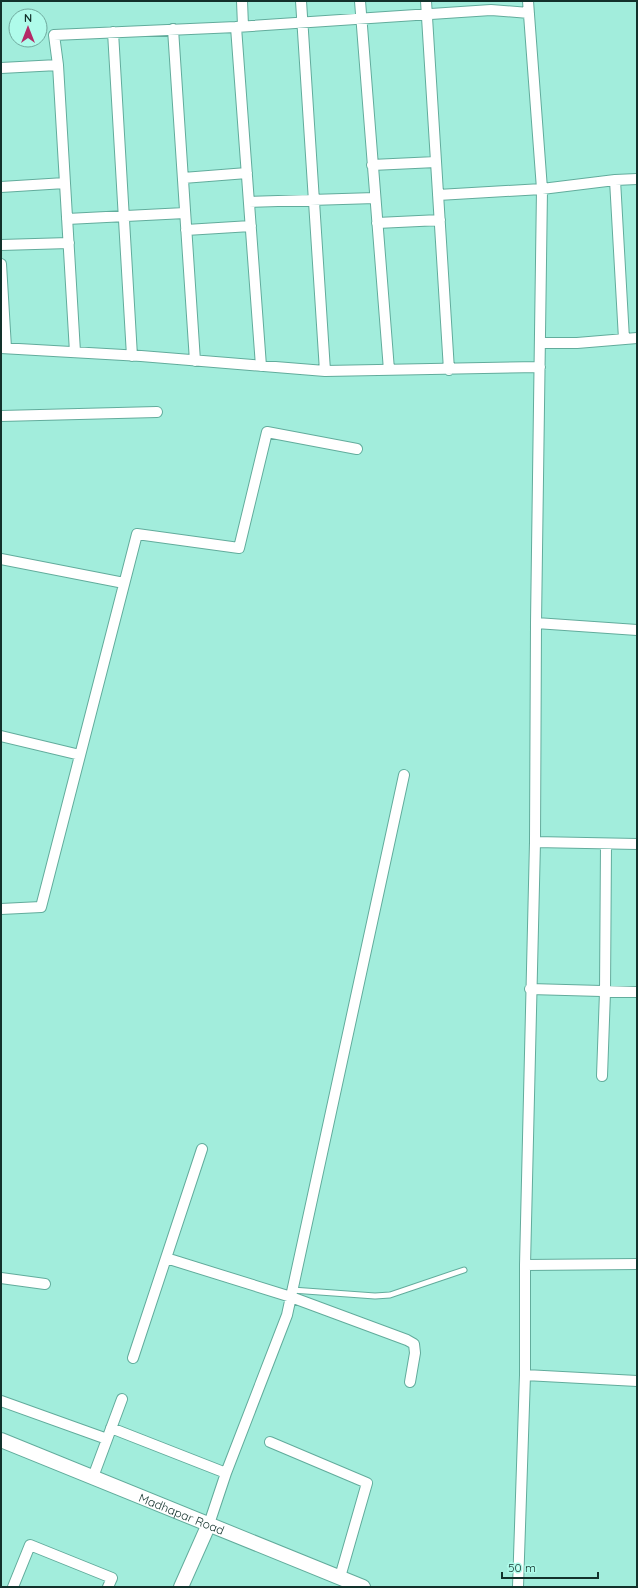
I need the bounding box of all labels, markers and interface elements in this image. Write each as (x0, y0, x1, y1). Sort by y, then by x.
north arrow (8, 8, 48, 48)
text: N (24, 11, 32, 25)
street label: Madhapar Road (137, 1489, 227, 1537)
scale bar (502, 1554, 598, 1580)
text: 50 m (508, 1560, 536, 1575)

